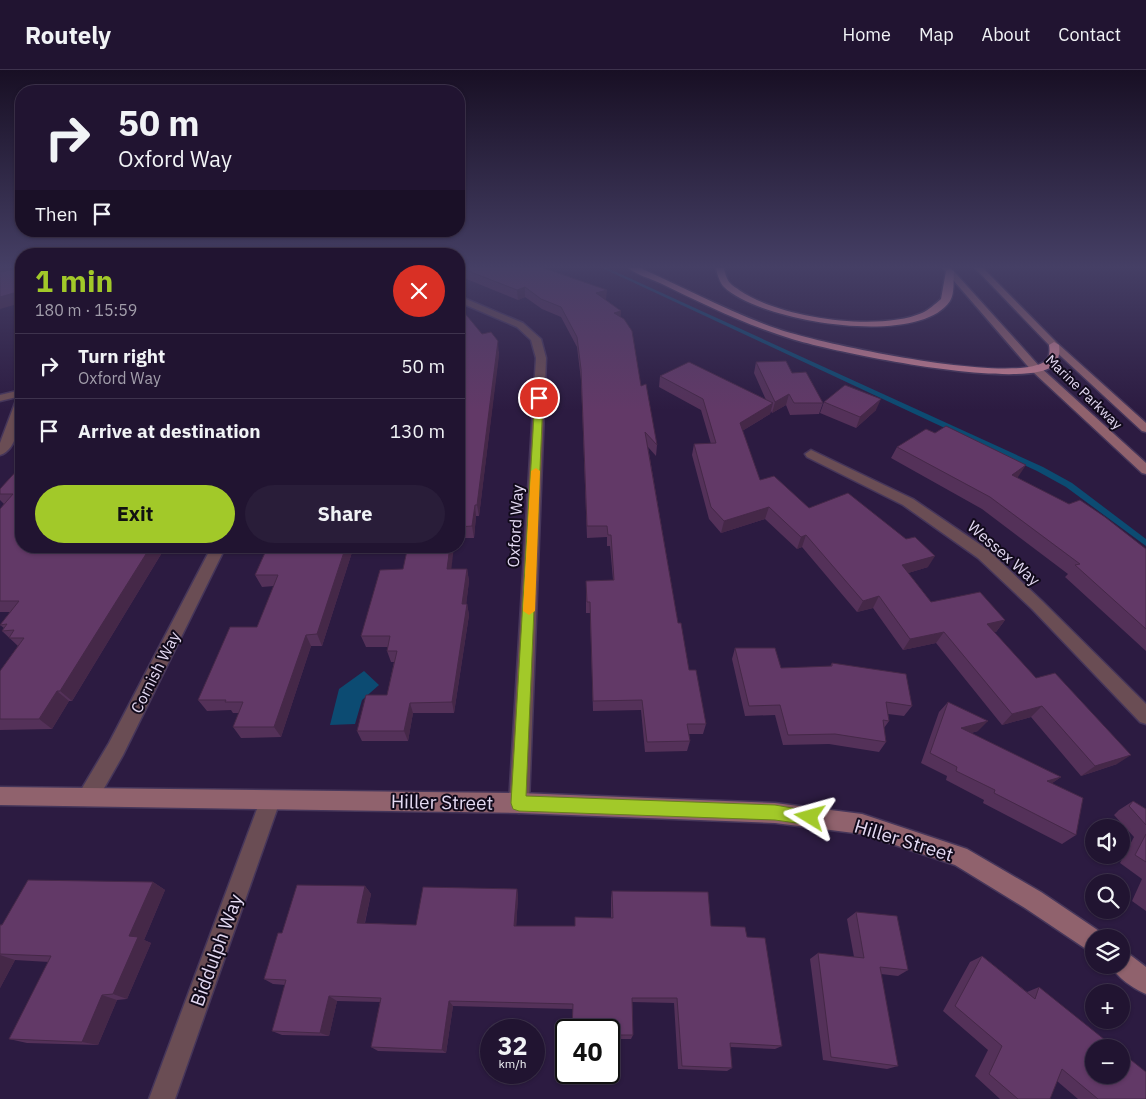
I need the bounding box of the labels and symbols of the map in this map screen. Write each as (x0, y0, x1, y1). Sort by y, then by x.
street label: Marine Parkway (1042, 351, 1126, 433)
pin (518, 377, 560, 419)
street label: Oxford Way (503, 484, 527, 568)
street label: Wessex Way (964, 516, 1044, 590)
street label: Cornish Way (126, 628, 184, 716)
street label: Hiller Street (391, 789, 493, 815)
position arrow (783, 790, 835, 842)
street label: Hiller Street (852, 814, 956, 866)
street label: Biddulph Way (185, 890, 248, 1009)
speed limit sign: 40 (555, 1019, 620, 1084)

